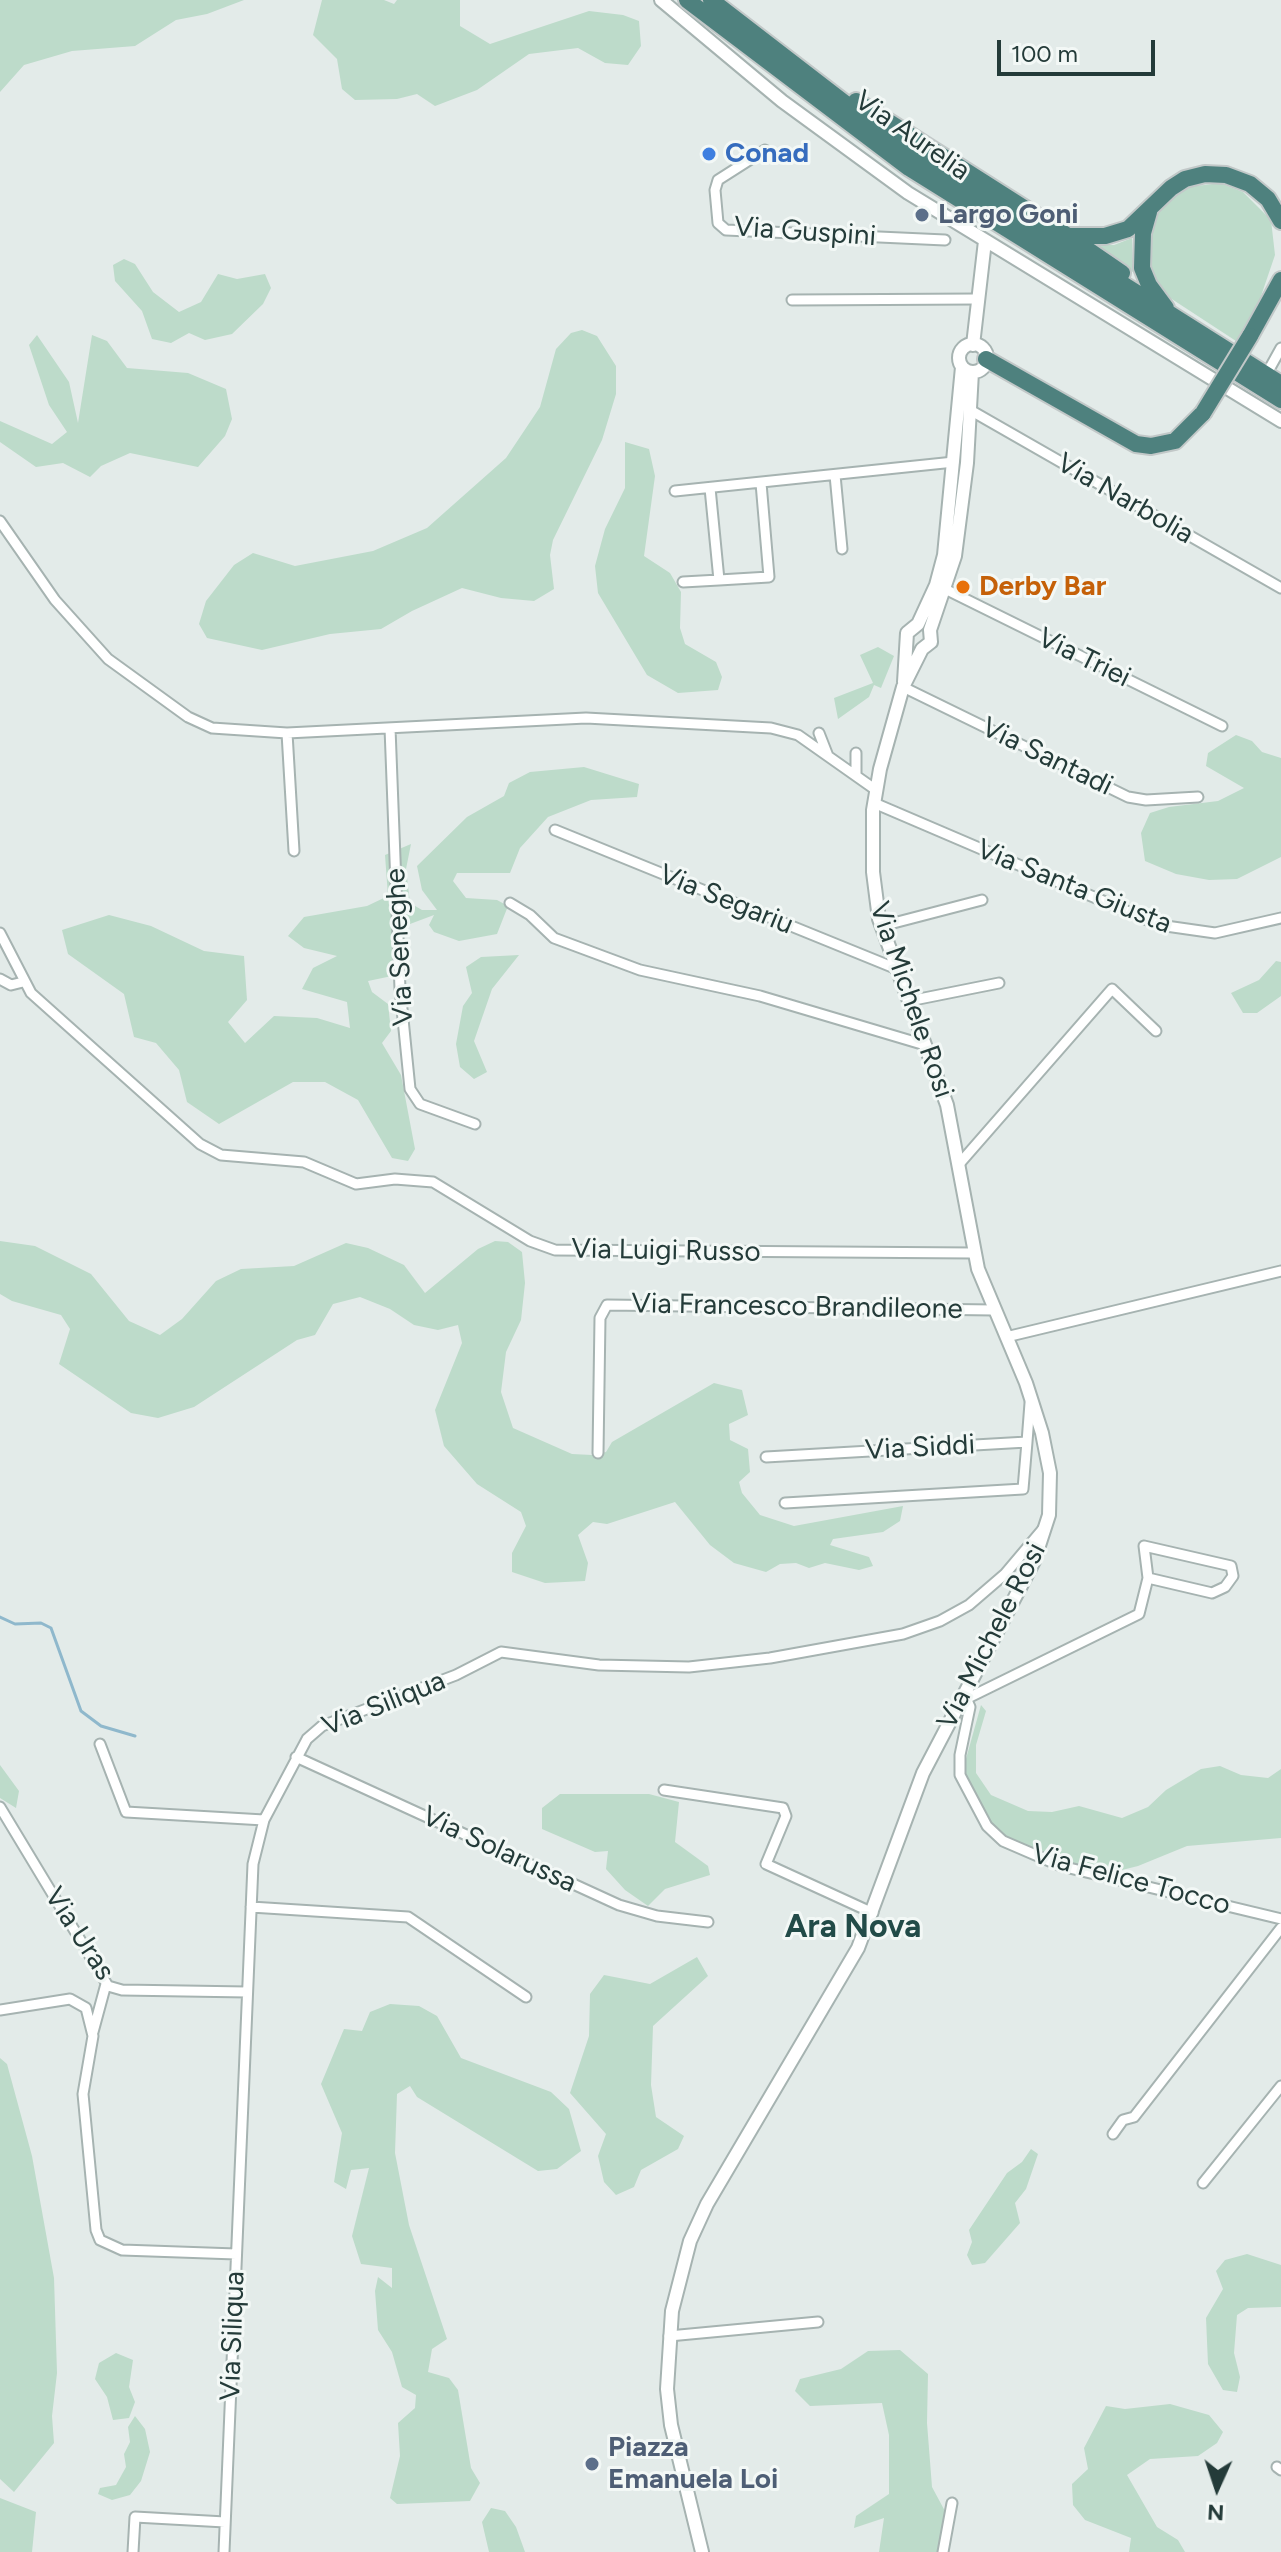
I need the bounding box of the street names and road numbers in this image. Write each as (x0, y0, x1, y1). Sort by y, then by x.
street label: Via Aurelia (848, 84, 976, 188)
street label: Via Guspini (733, 210, 877, 254)
street label: Via Narbolia (1051, 446, 1199, 552)
street label: Via Triei (1032, 621, 1136, 695)
street label: Via Santadi (976, 711, 1118, 803)
street label: Via Santa Giusta (972, 833, 1176, 941)
street label: Via Segariu (654, 858, 798, 942)
street label: Via Seneghe (379, 867, 421, 1027)
street label: Via Michele Rosi (862, 898, 960, 1102)
street label: Via Luigi Russo (571, 1233, 761, 1269)
street label: Via Francesco Brandileone (631, 1287, 963, 1327)
street label: Via Siddi (864, 1428, 976, 1468)
street label: Via Michele Rosi (930, 1537, 1054, 1735)
street label: Via Siliqua (318, 1664, 450, 1744)
street label: Via Solarussa (416, 1800, 582, 1900)
street label: Via Felice Tocco (1028, 1837, 1234, 1923)
street label: Via Uras (37, 1881, 121, 1987)
street label: Via Siliqua (214, 2271, 252, 2401)

